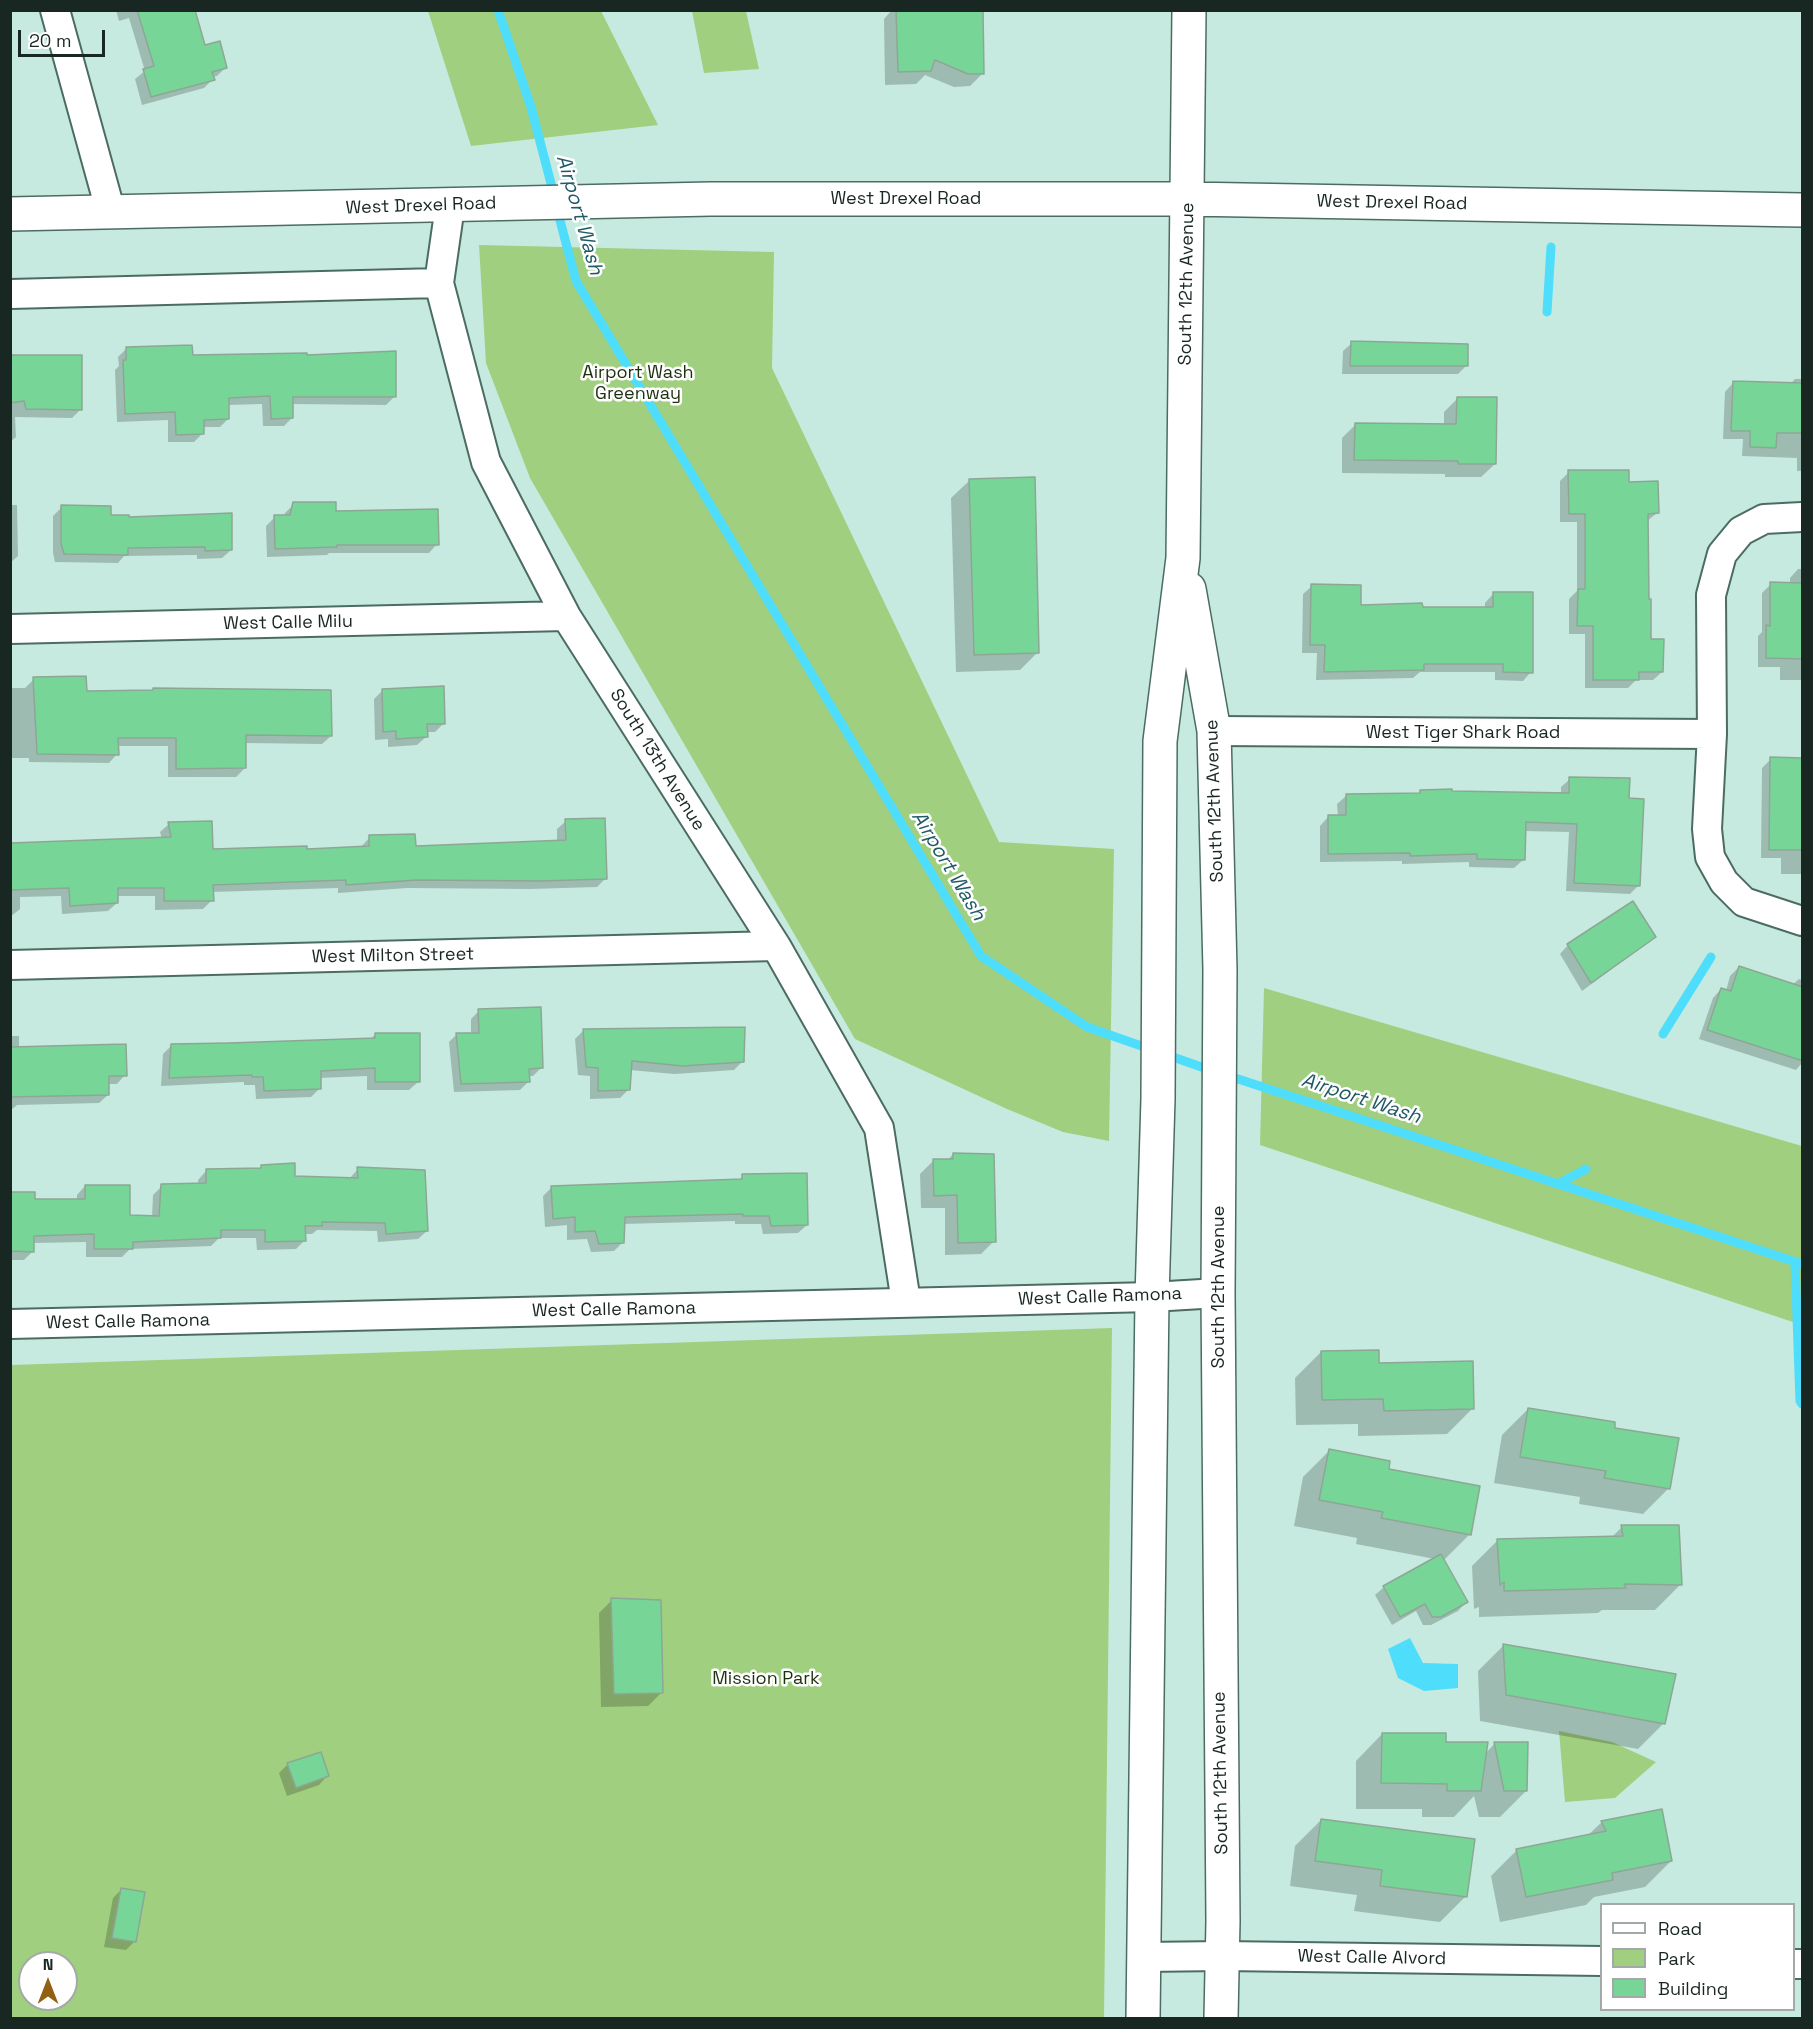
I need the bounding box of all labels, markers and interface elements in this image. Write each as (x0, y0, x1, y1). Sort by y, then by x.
scale bar (21, 18, 108, 56)
text: 20 m (29, 29, 72, 52)
water label: Airport Wash (550, 152, 608, 278)
street label: West Drexel Road (831, 188, 981, 210)
street label: West Drexel Road (1316, 191, 1468, 215)
street label: West Drexel Road (345, 193, 497, 219)
street label: South 12th Avenue (1175, 202, 1199, 366)
park label: Airport Wash Greenway (582, 362, 694, 404)
street label: West Calle Milu (223, 611, 353, 635)
street label: South 13th Avenue (605, 685, 709, 835)
street label: South 12th Avenue (1201, 719, 1229, 883)
street label: West Tiger Shark Road (1366, 722, 1560, 744)
water label: Airport Wash (906, 807, 990, 925)
street label: West Milton Street (312, 944, 474, 968)
water label: Airport Wash (1298, 1068, 1424, 1130)
street label: South 12th Avenue (1208, 1205, 1230, 1369)
street label: West Calle Ramona (1018, 1283, 1182, 1311)
street label: West Calle Ramona (532, 1298, 696, 1322)
street label: West Calle Ramona (46, 1310, 210, 1334)
park label: Mission Park (712, 1668, 820, 1690)
street label: South 12th Avenue (1209, 1691, 1233, 1855)
legend (1600, 1903, 1795, 2011)
text: Road (1658, 1917, 1702, 1940)
street label: West Calle Alvord (1298, 1946, 1446, 1970)
text: Park (1658, 1947, 1695, 1970)
north arrow (18, 1951, 78, 2011)
text: N (43, 1954, 53, 1975)
text: Building (1658, 1977, 1728, 2000)

